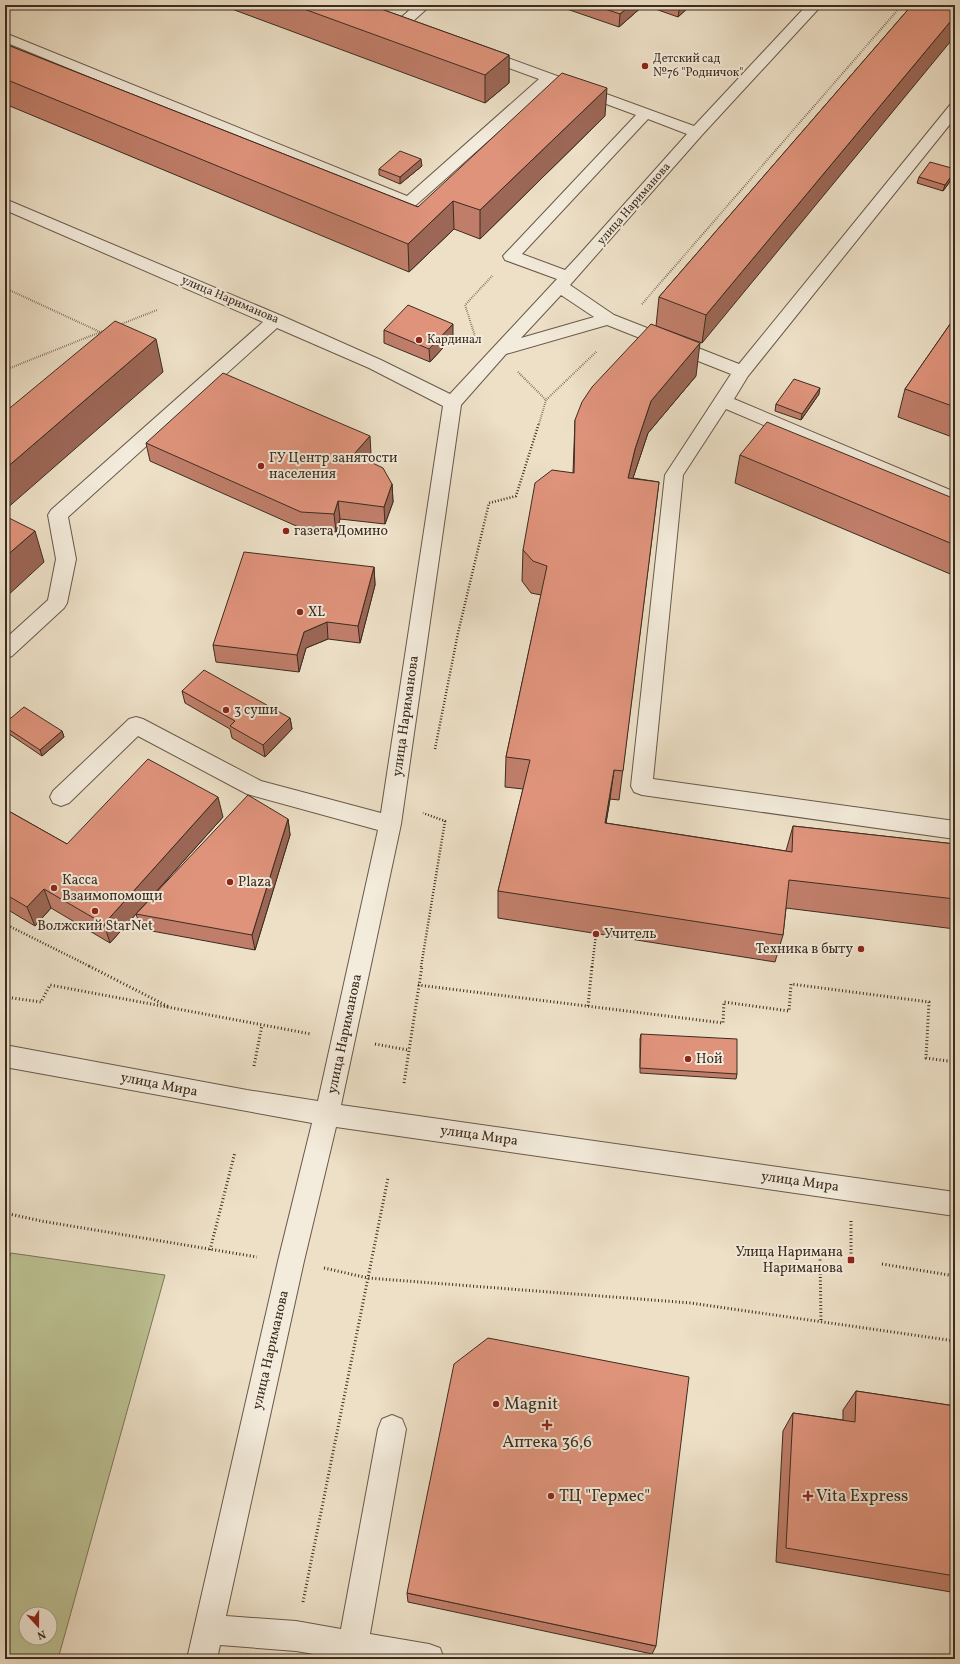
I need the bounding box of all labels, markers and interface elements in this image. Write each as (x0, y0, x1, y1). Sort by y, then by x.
place label: Детский сад №76 "Родничок" (653, 51, 743, 81)
marker: Детский сад №76 "Родничок" (640, 61, 650, 71)
street label: улица Нариманова (594, 159, 674, 249)
street label: улица Нариманова (179, 272, 281, 328)
place label: Кардинал (427, 332, 482, 348)
marker: Кардинал (414, 335, 424, 345)
place label: ГУ Центр занятости населения (269, 449, 398, 484)
marker: ГУ Центр занятости населения (256, 461, 266, 471)
place label: газета Домино (294, 522, 388, 541)
marker: газета Домино (281, 526, 291, 536)
place label: XL (308, 603, 325, 622)
marker: XL (295, 607, 305, 617)
street label: улица Нариманова (388, 654, 424, 778)
place label: 3 суши (234, 701, 278, 720)
marker: 3 суши (221, 705, 231, 715)
place label: Касса Взаимопомощи (62, 871, 163, 906)
place label: Plaza (238, 873, 271, 892)
marker: Plaza (225, 877, 235, 887)
marker: Касса Взаимопомощи (49, 883, 59, 893)
marker: Волжский StarNet (90, 906, 100, 916)
place label: Волжский StarNet (37, 917, 153, 936)
place label: Учитель (604, 925, 657, 944)
marker: Учитель (591, 929, 601, 939)
place label: Техника в быту (756, 940, 853, 959)
marker: Техника в быту (856, 944, 866, 954)
street label: улица Нариманова (323, 972, 367, 1096)
place label: Ной (696, 1050, 723, 1069)
marker: Ной (683, 1054, 693, 1064)
street label: улица Мира (119, 1068, 199, 1102)
street label: улица Мира (439, 1121, 519, 1151)
street label: улица Мира (760, 1167, 840, 1197)
place label: Улица Наримана Нариманова (736, 1243, 843, 1278)
marker: Улица Наримана Нариманова (846, 1255, 856, 1265)
street label: улица Нариманова (248, 1288, 294, 1412)
place label: Magnit (504, 1393, 558, 1416)
marker: Magnit (491, 1399, 501, 1409)
marker: Аптека 36,6 (542, 1420, 552, 1430)
place label: Аптека 36,6 (502, 1431, 592, 1454)
place label: ТЦ "Гермес" (559, 1485, 650, 1508)
place label: Vita Express (816, 1485, 908, 1508)
marker: ТЦ "Гермес" (546, 1491, 556, 1501)
marker: Vita Express (803, 1491, 813, 1501)
north arrow (18, 1606, 58, 1646)
text: N (35, 1626, 47, 1642)

